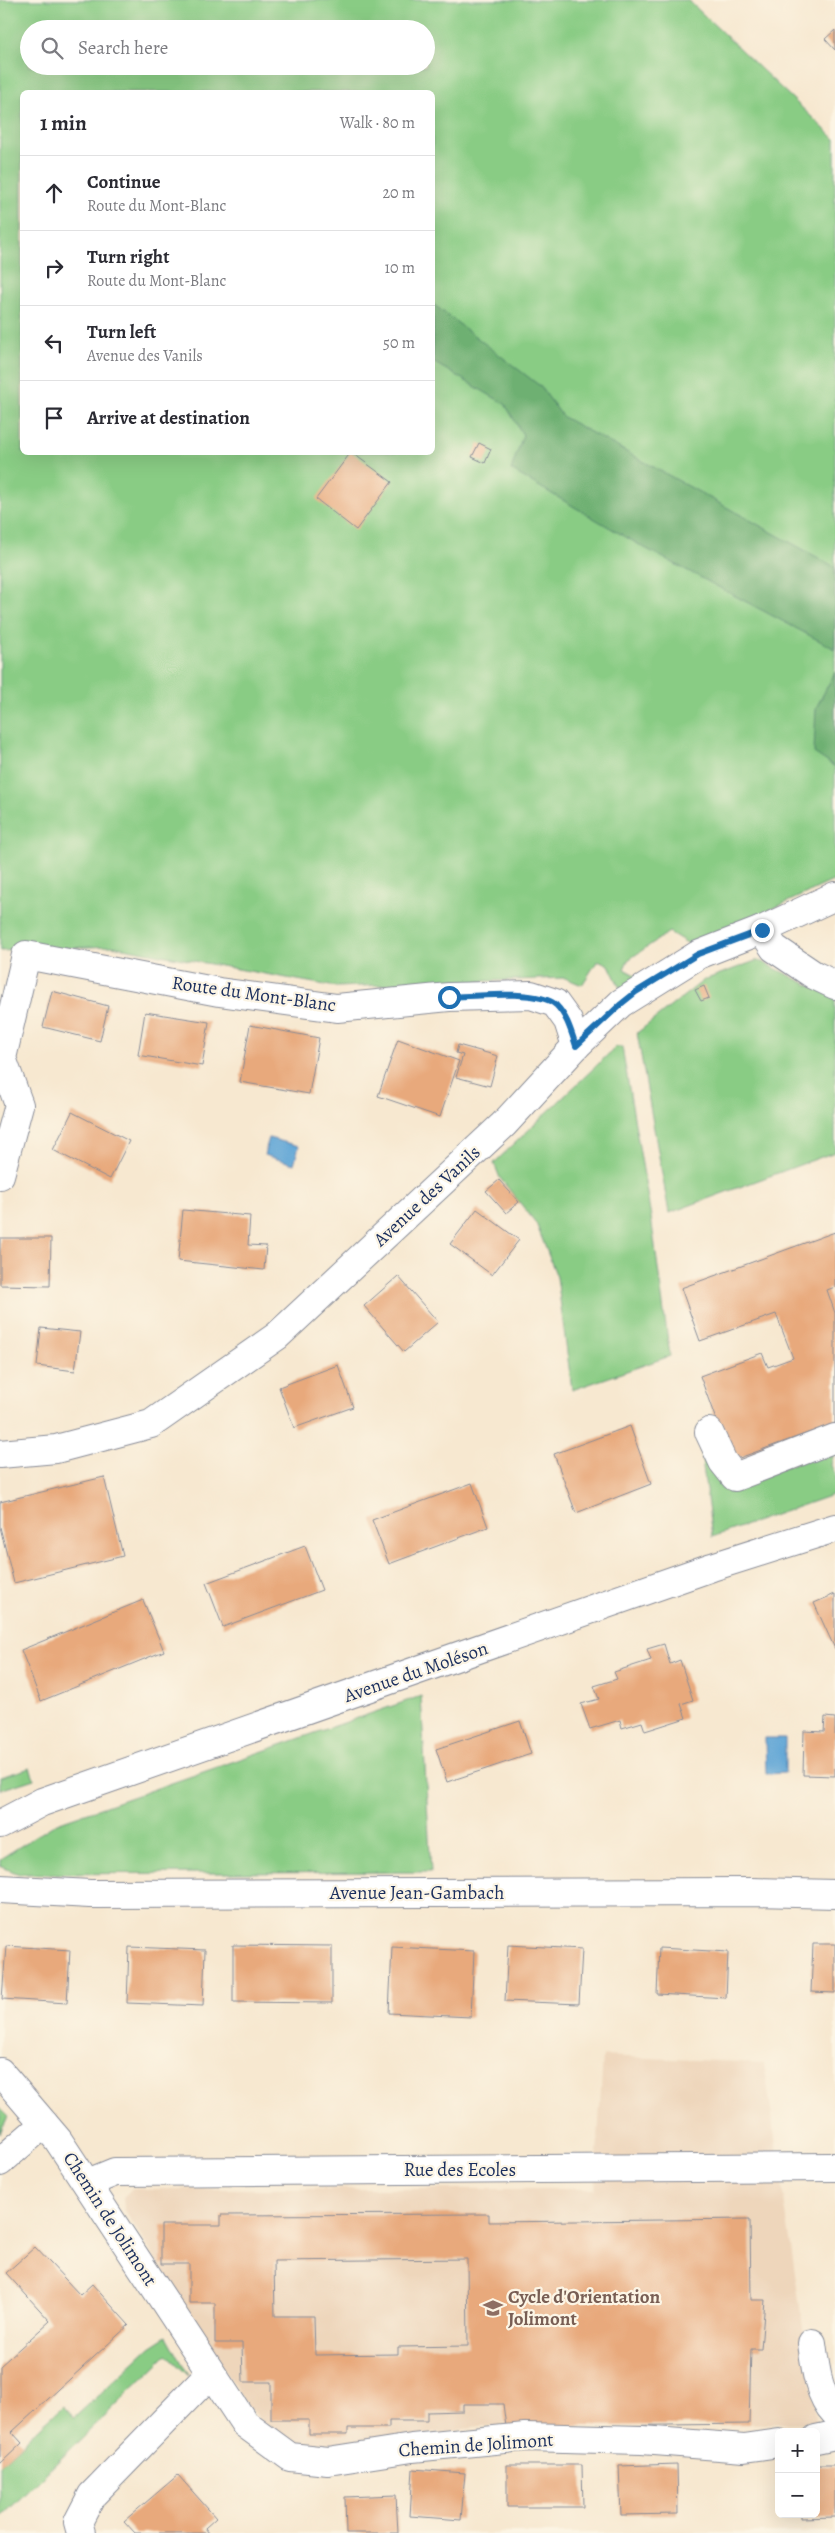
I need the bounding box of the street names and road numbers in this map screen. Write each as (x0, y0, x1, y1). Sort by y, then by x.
street label: Route du Mont-Blanc (170, 970, 338, 1018)
street label: Avenue des Vanils (367, 1140, 486, 1253)
street label: Avenue du Moléson (340, 1635, 491, 1709)
street label: Avenue Jean-Gambach (329, 1880, 504, 1906)
street label: Chemin de Jolimont (57, 2147, 163, 2291)
street label: Rue des Ecoles (404, 2157, 516, 2183)
street label: Chemin de Jolimont (398, 2427, 554, 2463)

